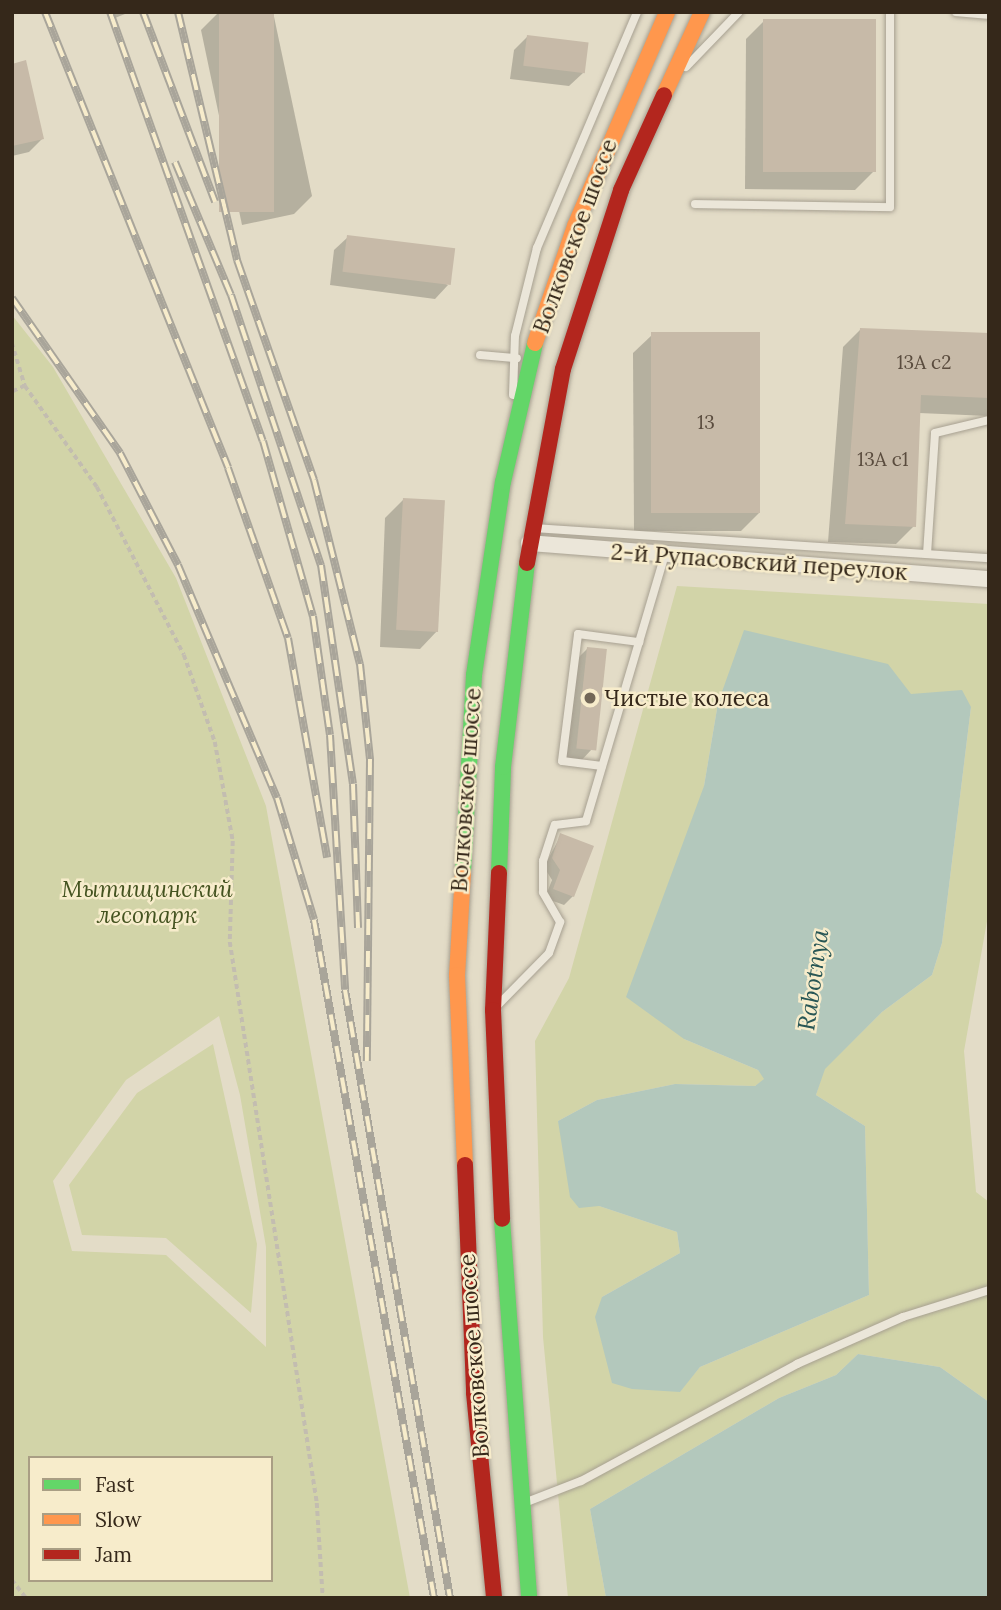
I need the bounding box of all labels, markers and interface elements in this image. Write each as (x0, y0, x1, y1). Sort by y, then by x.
street label: Волковское шоссе (527, 135, 623, 337)
house number: 13А с2 (897, 352, 951, 374)
house number: 13 (697, 412, 715, 434)
house number: 13А с1 (857, 449, 909, 471)
street label: 2-й Рупасовский переулок (610, 538, 908, 586)
place label: Чистые колеса (604, 684, 769, 712)
street label: Волковское шоссе (445, 687, 487, 893)
marker: Чистые колеса (582, 690, 598, 706)
park label: Мытищинский лесопарк (61, 875, 233, 929)
water label: Rabotnya (792, 928, 834, 1032)
street label: Волковское шоссе (453, 1253, 495, 1459)
legend (28, 1456, 273, 1582)
text: Fast (95, 1471, 134, 1498)
text: Slow (95, 1506, 142, 1533)
text: Jam (95, 1541, 132, 1568)

